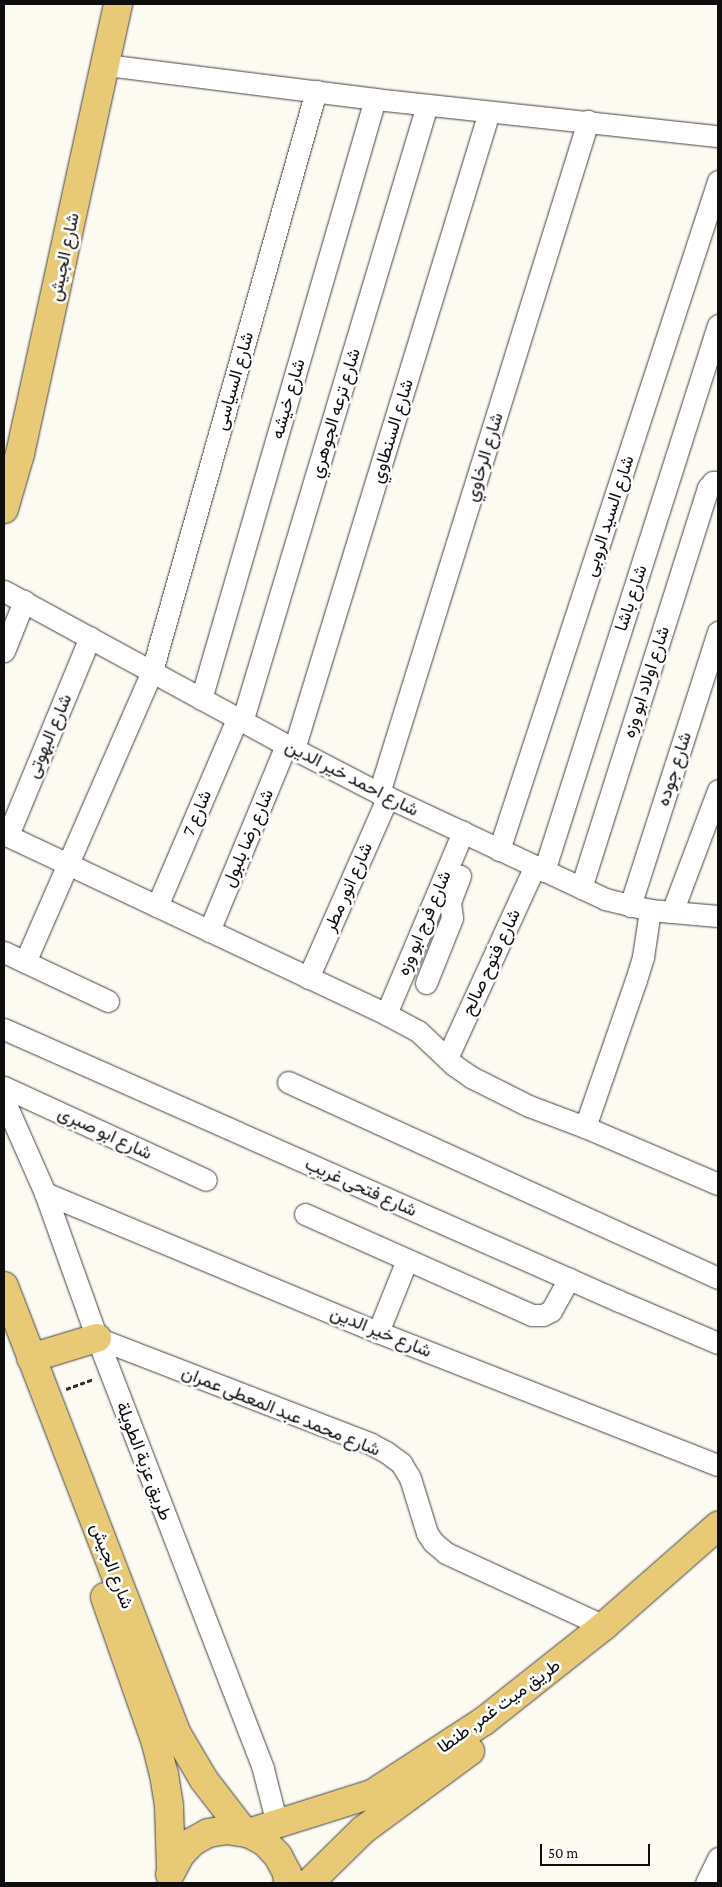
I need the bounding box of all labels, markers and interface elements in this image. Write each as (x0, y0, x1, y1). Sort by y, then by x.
street label: شارع الجيش (44, 211, 84, 303)
street label: شارع السياسى (210, 329, 258, 433)
street label: شارع ترعه الجوهري (305, 346, 365, 480)
street label: شارع خيشه (266, 356, 310, 442)
street label: شارع السنطاوي (366, 376, 418, 486)
street label: شارع الرخاوي (460, 410, 508, 504)
street label: شارع السيد الروبى (579, 453, 639, 579)
street label: شارع باشا (610, 562, 652, 634)
street label: شارع اولاد ابو وزه (618, 624, 674, 740)
street label: شارع البهوتى (22, 691, 76, 781)
street label: شارع جوده (652, 729, 696, 809)
street label: شارع احمد خير الدين (282, 735, 422, 821)
street label: شارع رضا بلبول (218, 786, 278, 890)
street label: شارع 7 (178, 787, 216, 839)
street label: شارع انور مطر (319, 839, 377, 935)
street label: شارع فرج ابو وزه (392, 867, 456, 979)
street label: شارع فتوح صالح (457, 905, 525, 1019)
street label: شارع ابو صبرى (54, 1102, 156, 1164)
street label: شارع فتحى غريب (302, 1153, 420, 1221)
street label: شارع خير الدين (327, 1302, 435, 1362)
street label: شارع محمد عبد المعطى عمران (179, 1361, 383, 1461)
street label: طريق عزبة الطويلة (111, 1398, 177, 1524)
street label: شارع الجيش (86, 1520, 138, 1612)
street label: طريق ميت غمر, طنطا (433, 1654, 565, 1758)
scale bar (542, 1834, 652, 1866)
text: 50 m (548, 1845, 578, 1861)

